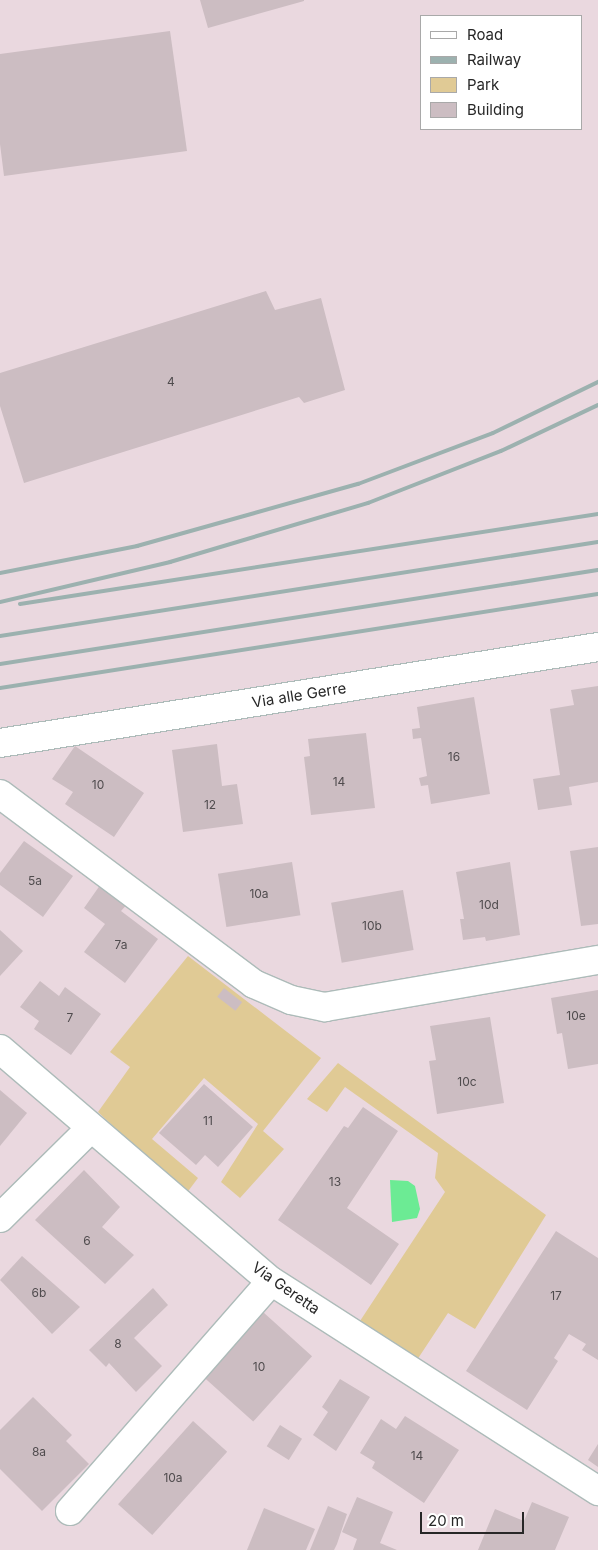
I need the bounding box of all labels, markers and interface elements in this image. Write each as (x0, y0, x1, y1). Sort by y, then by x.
legend (420, 15, 583, 130)
text: Road (467, 25, 503, 44)
text: Railway (467, 50, 521, 69)
text: Park (467, 75, 499, 94)
text: Building (467, 100, 524, 119)
house number: 4 (167, 375, 175, 389)
street label: Via alle Gerre (251, 679, 347, 711)
house number: 16 (448, 750, 460, 764)
house number: 14 (333, 775, 345, 789)
house number: 10 (92, 778, 104, 792)
house number: 12 (204, 798, 216, 812)
house number: 5a (28, 874, 42, 888)
house number: 10a (249, 887, 269, 901)
house number: 10d (479, 898, 499, 912)
house number: 10b (362, 919, 382, 933)
house number: 7a (115, 938, 127, 952)
house number: 10e (566, 1009, 586, 1023)
house number: 7 (67, 1011, 73, 1025)
house number: 10c (457, 1075, 477, 1089)
house number: 11 (203, 1114, 213, 1128)
house number: 13 (329, 1175, 341, 1189)
house number: 6 (83, 1234, 91, 1248)
street label: Via Geretta (249, 1258, 323, 1318)
house number: 6b (32, 1286, 46, 1300)
house number: 17 (550, 1289, 562, 1303)
house number: 8 (114, 1337, 122, 1351)
house number: 10 (253, 1360, 265, 1374)
house number: 8a (32, 1445, 46, 1459)
house number: 14 (411, 1449, 423, 1463)
house number: 10a (163, 1471, 183, 1485)
scale bar (423, 1502, 527, 1534)
text: 20 m (428, 1511, 464, 1530)

